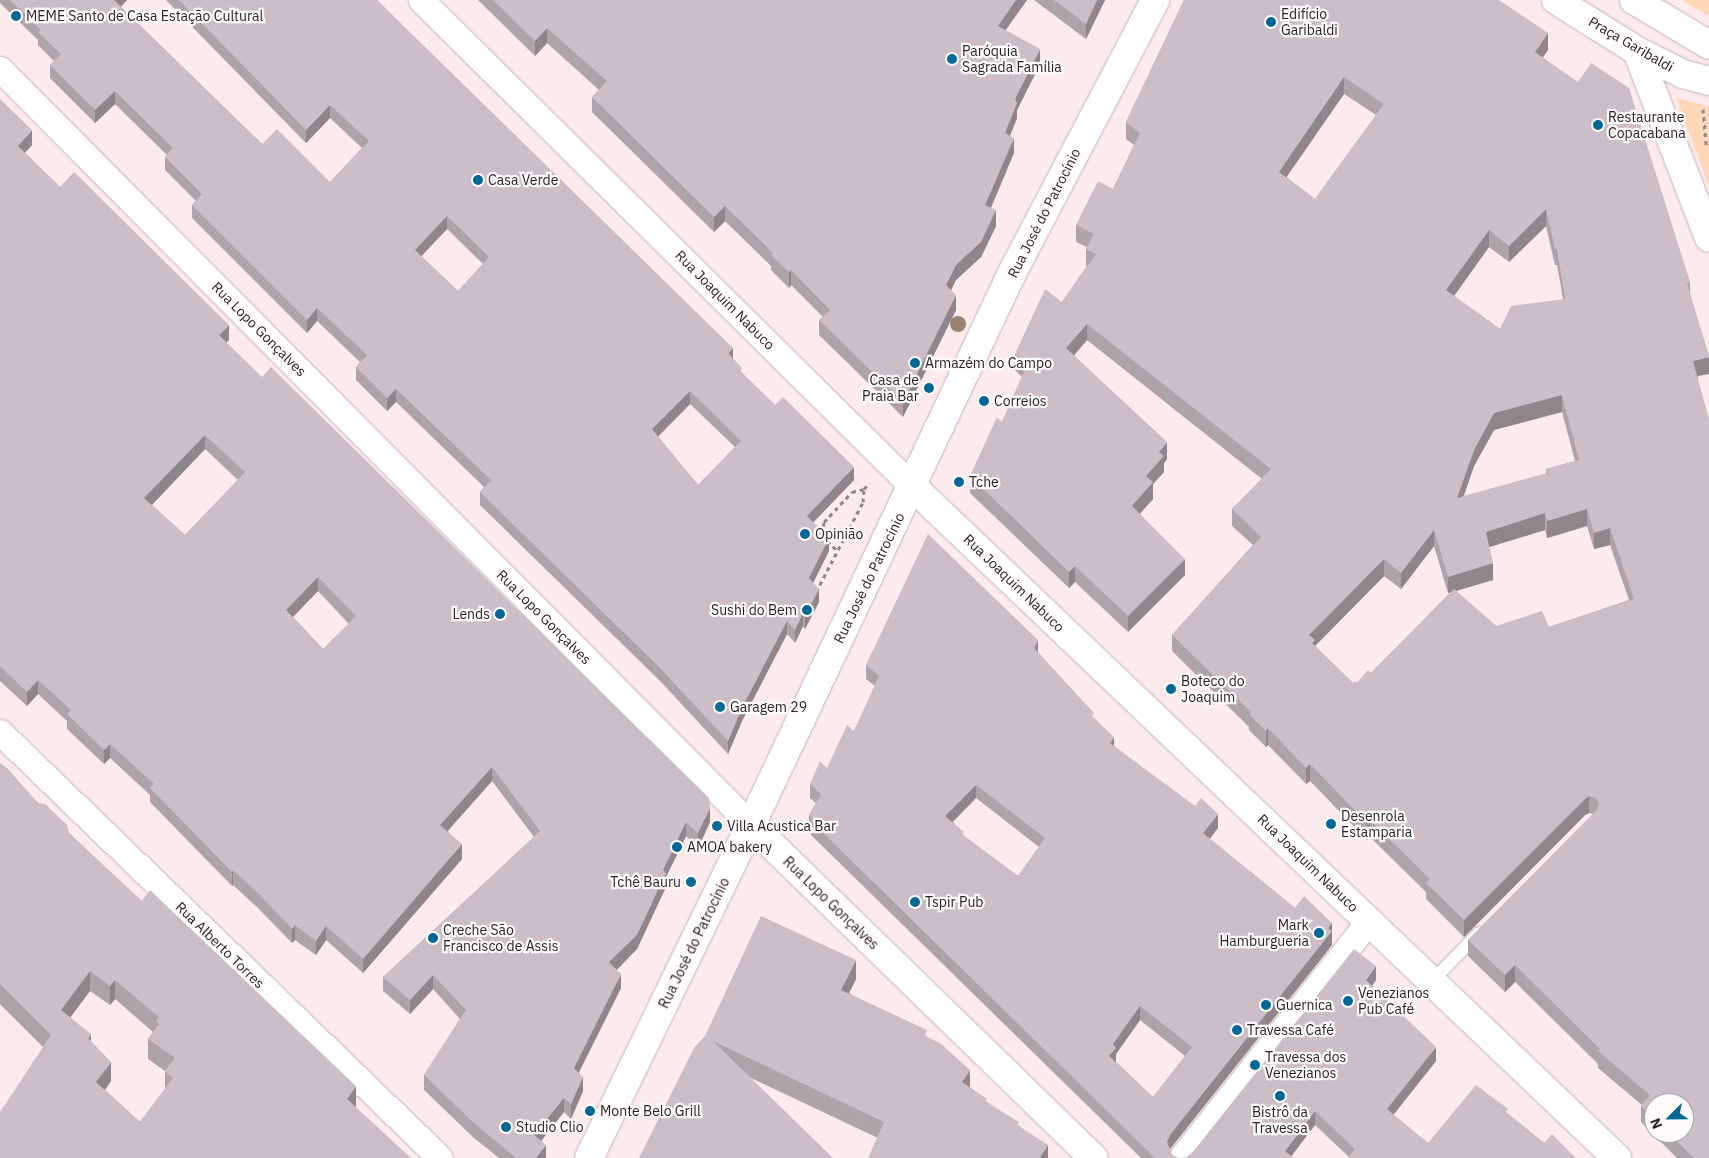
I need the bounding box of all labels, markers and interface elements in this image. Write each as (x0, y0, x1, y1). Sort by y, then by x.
place label: Edifício Garibaldi (1281, 6, 1338, 38)
place label: MEME Santo de Casa Estação Cultural (26, 8, 263, 24)
marker: MEME Santo de Casa Estação Cultural (10, 10, 22, 22)
street label: Praça Garibaldi (1585, 13, 1677, 75)
marker: Edifício Garibaldi (1265, 16, 1277, 28)
place label: Paróquia Sagrada Família (962, 43, 1062, 75)
marker: Paróquia Sagrada Família (946, 53, 958, 65)
place label: Restaurante Copacabana (1608, 109, 1686, 142)
marker: Restaurante Copacabana (1592, 119, 1604, 131)
street label: Rua José do Patrocínio (1004, 145, 1084, 281)
place label: Casa Verde (488, 172, 558, 188)
marker: Casa Verde (472, 174, 484, 186)
street label: Rua Joaquim Nabuco (672, 247, 778, 353)
street label: Rua Lopo Gonçalves (208, 278, 310, 380)
place label: Armazém do Campo (925, 355, 1052, 371)
marker: Armazém do Campo (909, 357, 921, 369)
place label: Casa de Praia Bar (862, 372, 919, 404)
marker: Casa de Praia Bar (923, 382, 935, 394)
place label: Correios (994, 393, 1047, 409)
marker: Correios (978, 395, 990, 407)
place label: Tche (969, 474, 999, 490)
marker: Tche (953, 476, 965, 488)
street label: Rua José do Patrocínio (830, 510, 908, 646)
place label: Opinião (815, 526, 863, 542)
marker: Opinião (799, 528, 811, 540)
street label: Rua Joaquim Nabuco (960, 531, 1068, 635)
street label: Rua Lopo Gonçalves (493, 566, 595, 668)
place label: Sushi do Bem (711, 602, 797, 618)
marker: Sushi do Bem (801, 604, 813, 616)
place label: Lends (453, 606, 490, 622)
marker: Lends (494, 608, 506, 620)
place label: Boteco do Joaquim (1181, 673, 1245, 706)
marker: Boteco do Joaquim (1165, 683, 1177, 695)
place label: Garagem 29 (730, 699, 807, 715)
marker: Garagem 29 (714, 701, 726, 713)
place label: Desenrola Estamparia (1341, 808, 1412, 840)
street label: Rua Joaquim Nabuco (1254, 811, 1362, 915)
place label: Villa Acustica Bar (727, 818, 836, 834)
marker: Desenrola Estamparia (1325, 818, 1337, 830)
marker: Villa Acustica Bar (711, 820, 723, 832)
place label: AMOA bakery (687, 839, 772, 855)
marker: AMOA bakery (671, 841, 683, 853)
street label: Rua Lopo Gonçalves (780, 853, 882, 953)
place label: Tchê Bauru (610, 874, 681, 890)
street label: Rua José do Patrocínio (655, 875, 733, 1011)
marker: Tchê Bauru (685, 876, 697, 888)
place label: Tspir Pub (925, 894, 983, 910)
marker: Tspir Pub (909, 896, 921, 908)
street label: Rua Alberto Torres (172, 898, 268, 992)
place label: Mark Hamburgueria (1219, 917, 1309, 950)
place label: Creche São Francisco de Assis (443, 922, 558, 954)
marker: Mark Hamburgueria (1313, 927, 1325, 939)
marker: Creche São Francisco de Assis (427, 932, 439, 944)
place label: Venezianos Pub Café (1358, 985, 1429, 1018)
marker: Venezianos Pub Café (1342, 995, 1354, 1007)
place label: Guernica (1276, 997, 1332, 1013)
marker: Guernica (1260, 999, 1272, 1011)
place label: Travessa Café (1247, 1022, 1334, 1038)
marker: Travessa Café (1231, 1024, 1243, 1036)
place label: Travessa dos Venezianos (1265, 1049, 1346, 1082)
marker: Travessa dos Venezianos (1249, 1059, 1261, 1071)
marker: Bistrô da Travessa (1274, 1090, 1286, 1102)
north arrow (1644, 1093, 1694, 1143)
place label: Monte Belo Grill (600, 1103, 701, 1119)
place label: Bistrô da Travessa (1252, 1104, 1308, 1136)
marker: Monte Belo Grill (584, 1105, 596, 1117)
text: N (1646, 1115, 1666, 1132)
place label: Studio Clio (516, 1119, 584, 1135)
marker: Studio Clio (500, 1121, 512, 1133)

